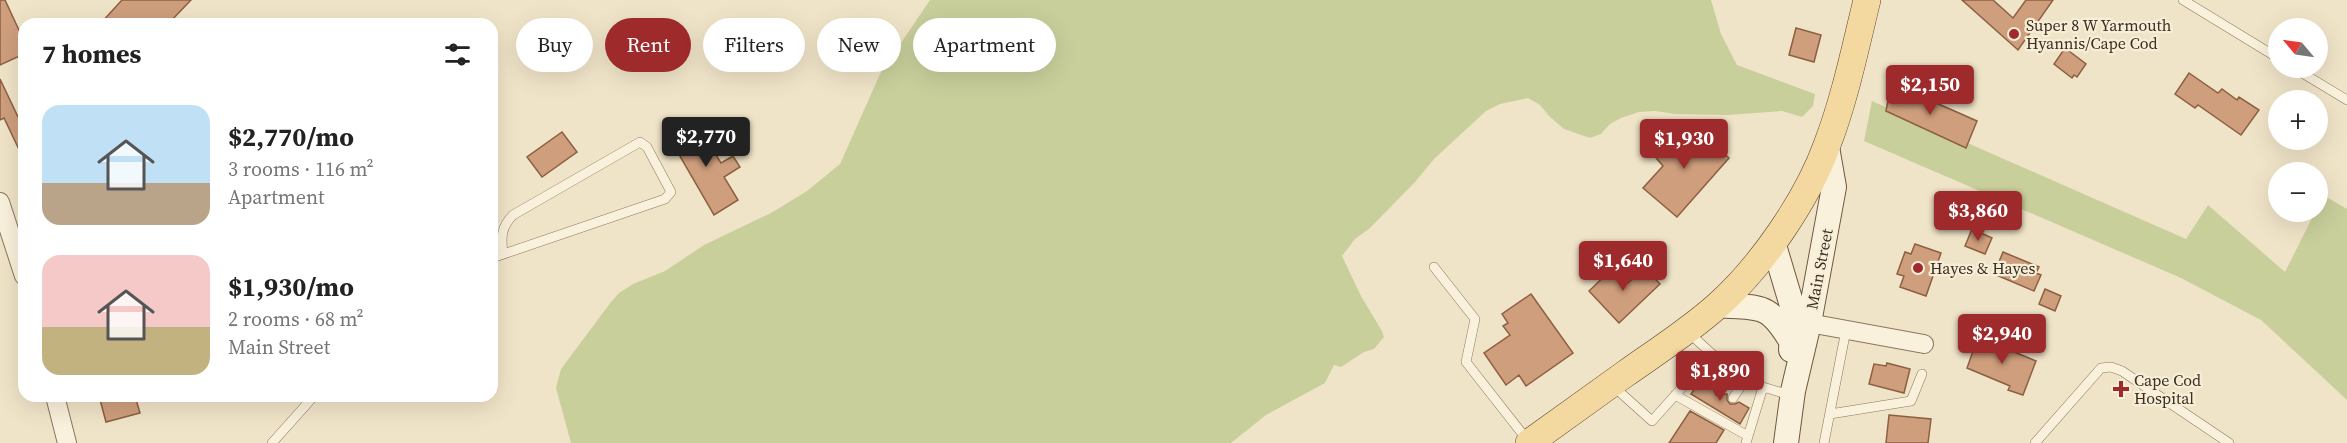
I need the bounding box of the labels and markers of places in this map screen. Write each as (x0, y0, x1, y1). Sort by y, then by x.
place label: Super 8 W Yarmouth Hyannis/Cape Cod (2026, 14, 2172, 54)
marker: Super 8 W Yarmouth Hyannis/Cape Cod (2007, 27, 2021, 41)
pin: $2,150 (1881, 65, 1979, 116)
pin: $2,770 (657, 117, 755, 168)
pin: $1,930 (1635, 119, 1733, 170)
pin: $3,860 (1929, 191, 2027, 242)
pin: $1,640 (1574, 241, 1672, 292)
place label: Hayes & Hayes (1930, 257, 2036, 279)
marker: Hayes & Hayes (1911, 261, 1925, 275)
pin: $2,940 (1953, 314, 2051, 365)
pin: $1,890 (1671, 351, 1769, 402)
place label: Cape Cod Hospital (2134, 369, 2201, 409)
marker: Cape Cod Hospital (2112, 380, 2130, 398)

